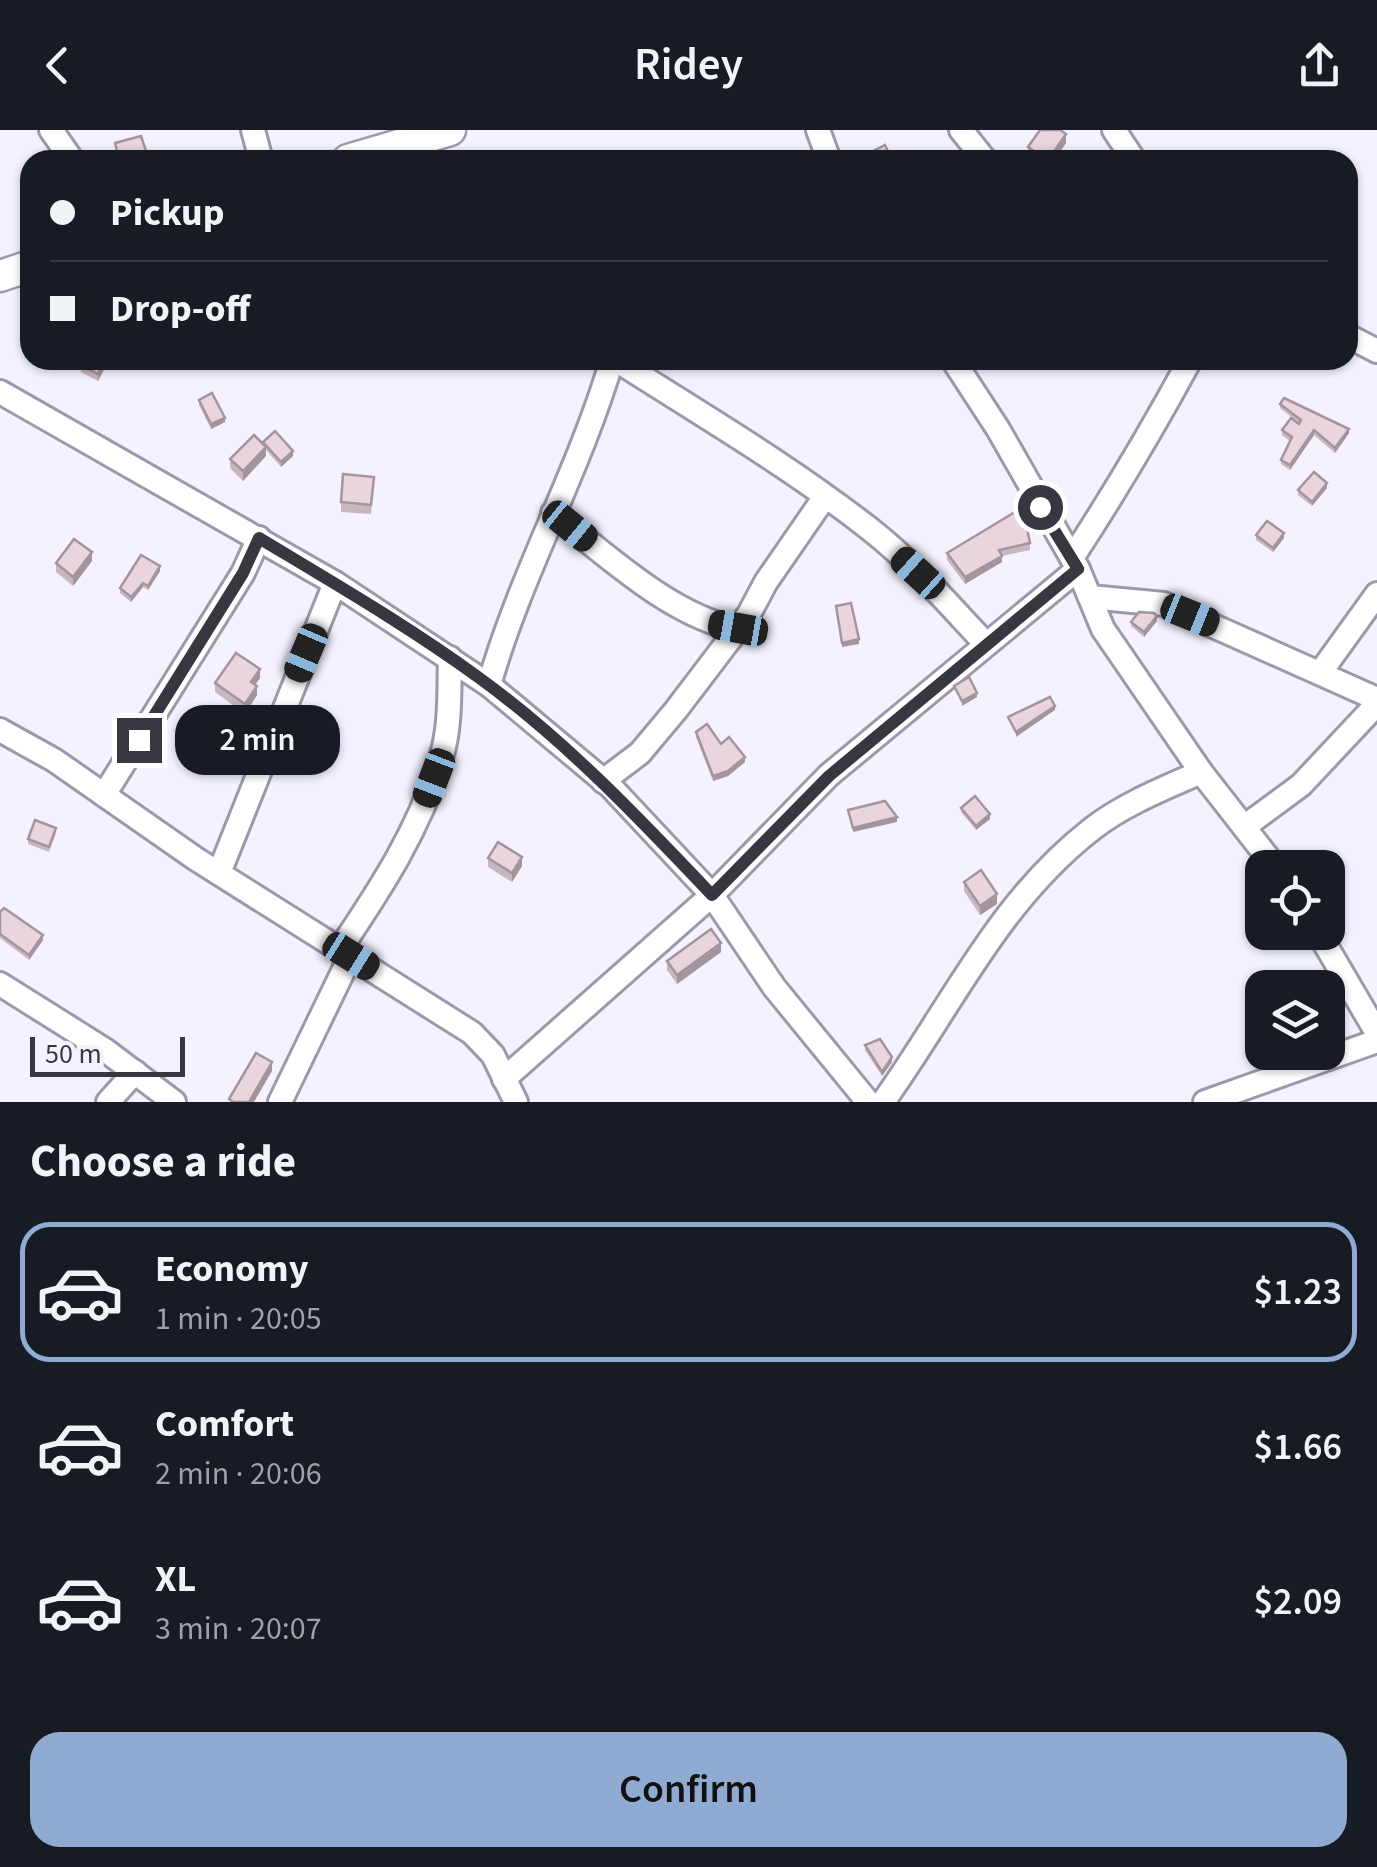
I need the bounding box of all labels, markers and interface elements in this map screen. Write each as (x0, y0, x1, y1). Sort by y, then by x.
text: Ridey (634, 33, 743, 97)
icon: back (30, 38, 85, 93)
icon: share (1292, 38, 1347, 93)
text: Pickup (110, 186, 224, 240)
text: Drop-off (110, 282, 250, 336)
route start (1018, 485, 1063, 530)
car (537, 495, 603, 557)
car (886, 542, 950, 604)
car (1157, 590, 1223, 640)
car (706, 608, 770, 648)
car (280, 620, 332, 686)
callout: 2 min (174, 705, 339, 775)
text: 2 min (219, 717, 296, 763)
route end (117, 718, 162, 763)
car (409, 745, 459, 811)
map controls (1245, 850, 1345, 1070)
button: locate (1245, 850, 1345, 950)
car (318, 927, 384, 985)
button: layers (1245, 970, 1345, 1070)
scale bar (30, 1032, 185, 1076)
text: 50 m (45, 1034, 102, 1074)
text: Choose a ride (30, 1130, 296, 1194)
text: Economy (155, 1242, 308, 1296)
icon: car (35, 1247, 125, 1337)
text: $1.23 (1254, 1265, 1342, 1319)
text: 1 min · 20:05 (155, 1296, 322, 1342)
text: Comfort (155, 1397, 294, 1451)
icon: car (35, 1402, 125, 1492)
text: $1.66 (1254, 1420, 1342, 1474)
text: 2 min · 20:06 (155, 1451, 322, 1497)
text: XL (155, 1552, 196, 1606)
icon: car (35, 1557, 125, 1647)
text: $2.09 (1254, 1575, 1342, 1629)
text: 3 min · 20:07 (155, 1606, 322, 1652)
button: Confirm (30, 1732, 1347, 1847)

